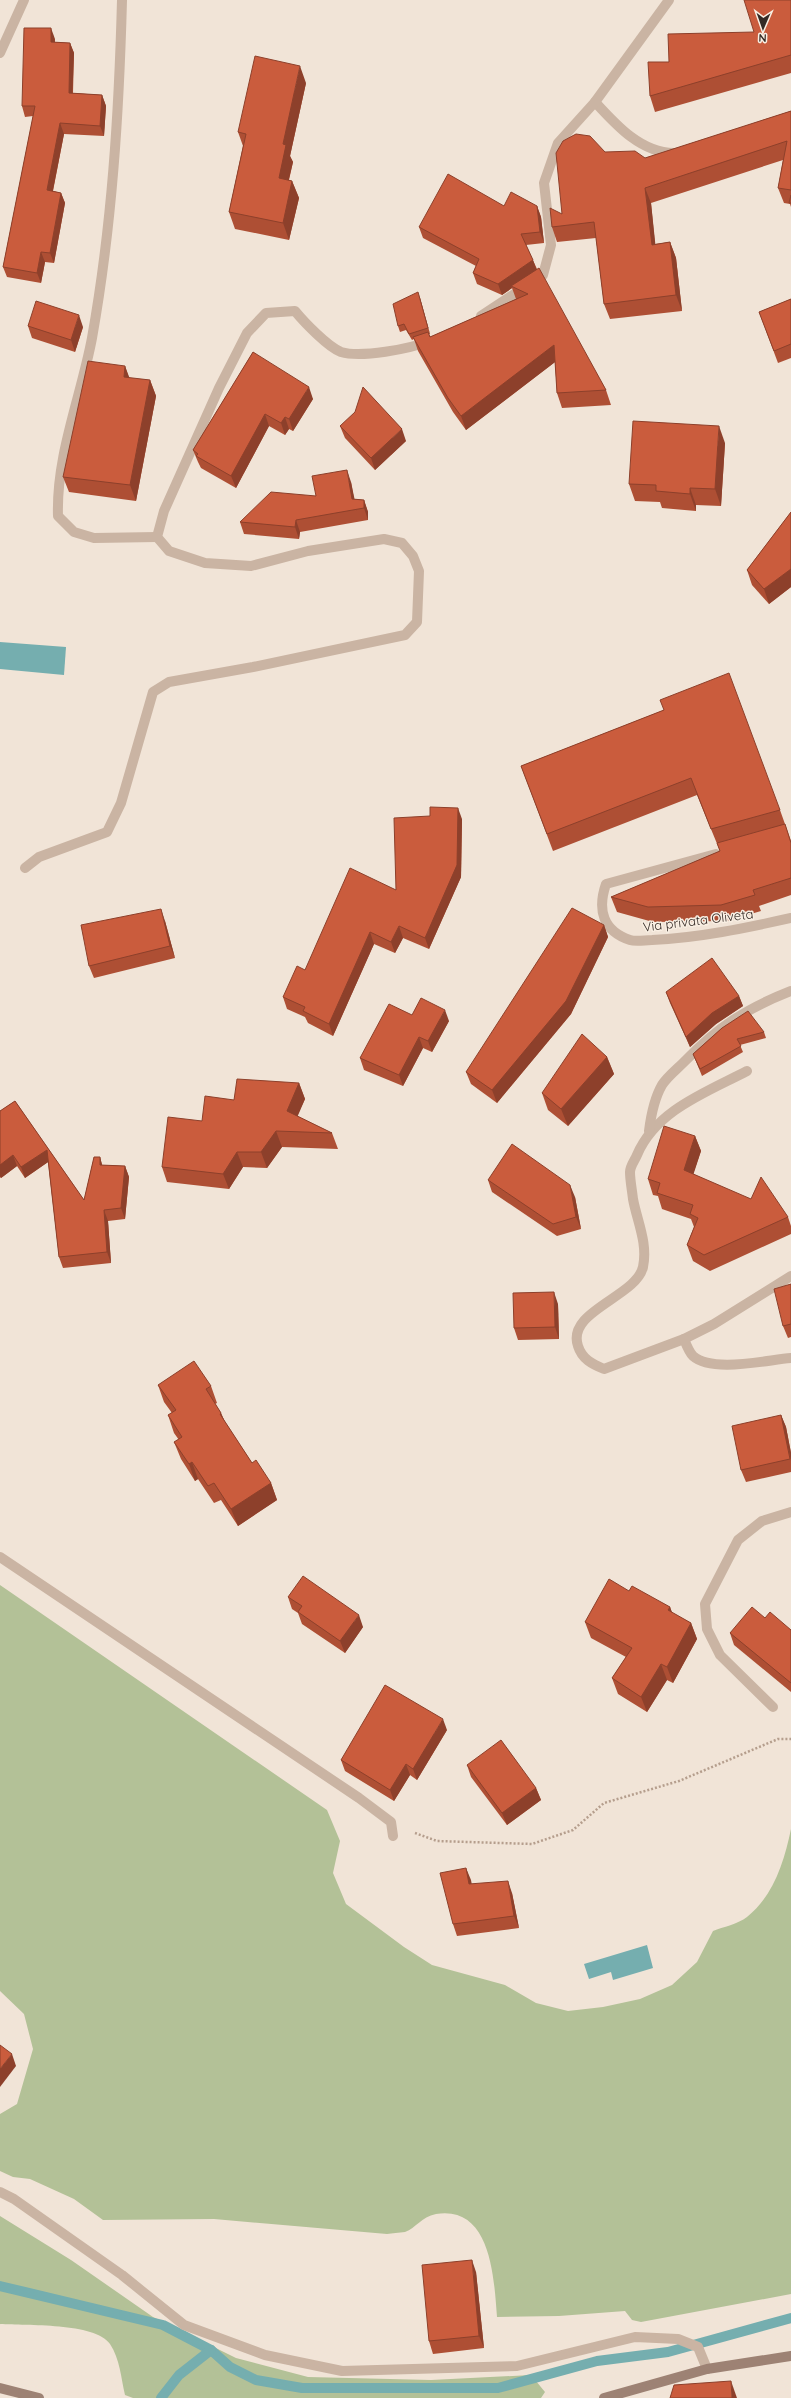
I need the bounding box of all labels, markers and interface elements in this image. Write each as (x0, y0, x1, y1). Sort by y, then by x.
north arrow (743, 8, 783, 48)
text: N (758, 31, 767, 45)
street label: Via privata Oliveta (642, 905, 754, 935)

